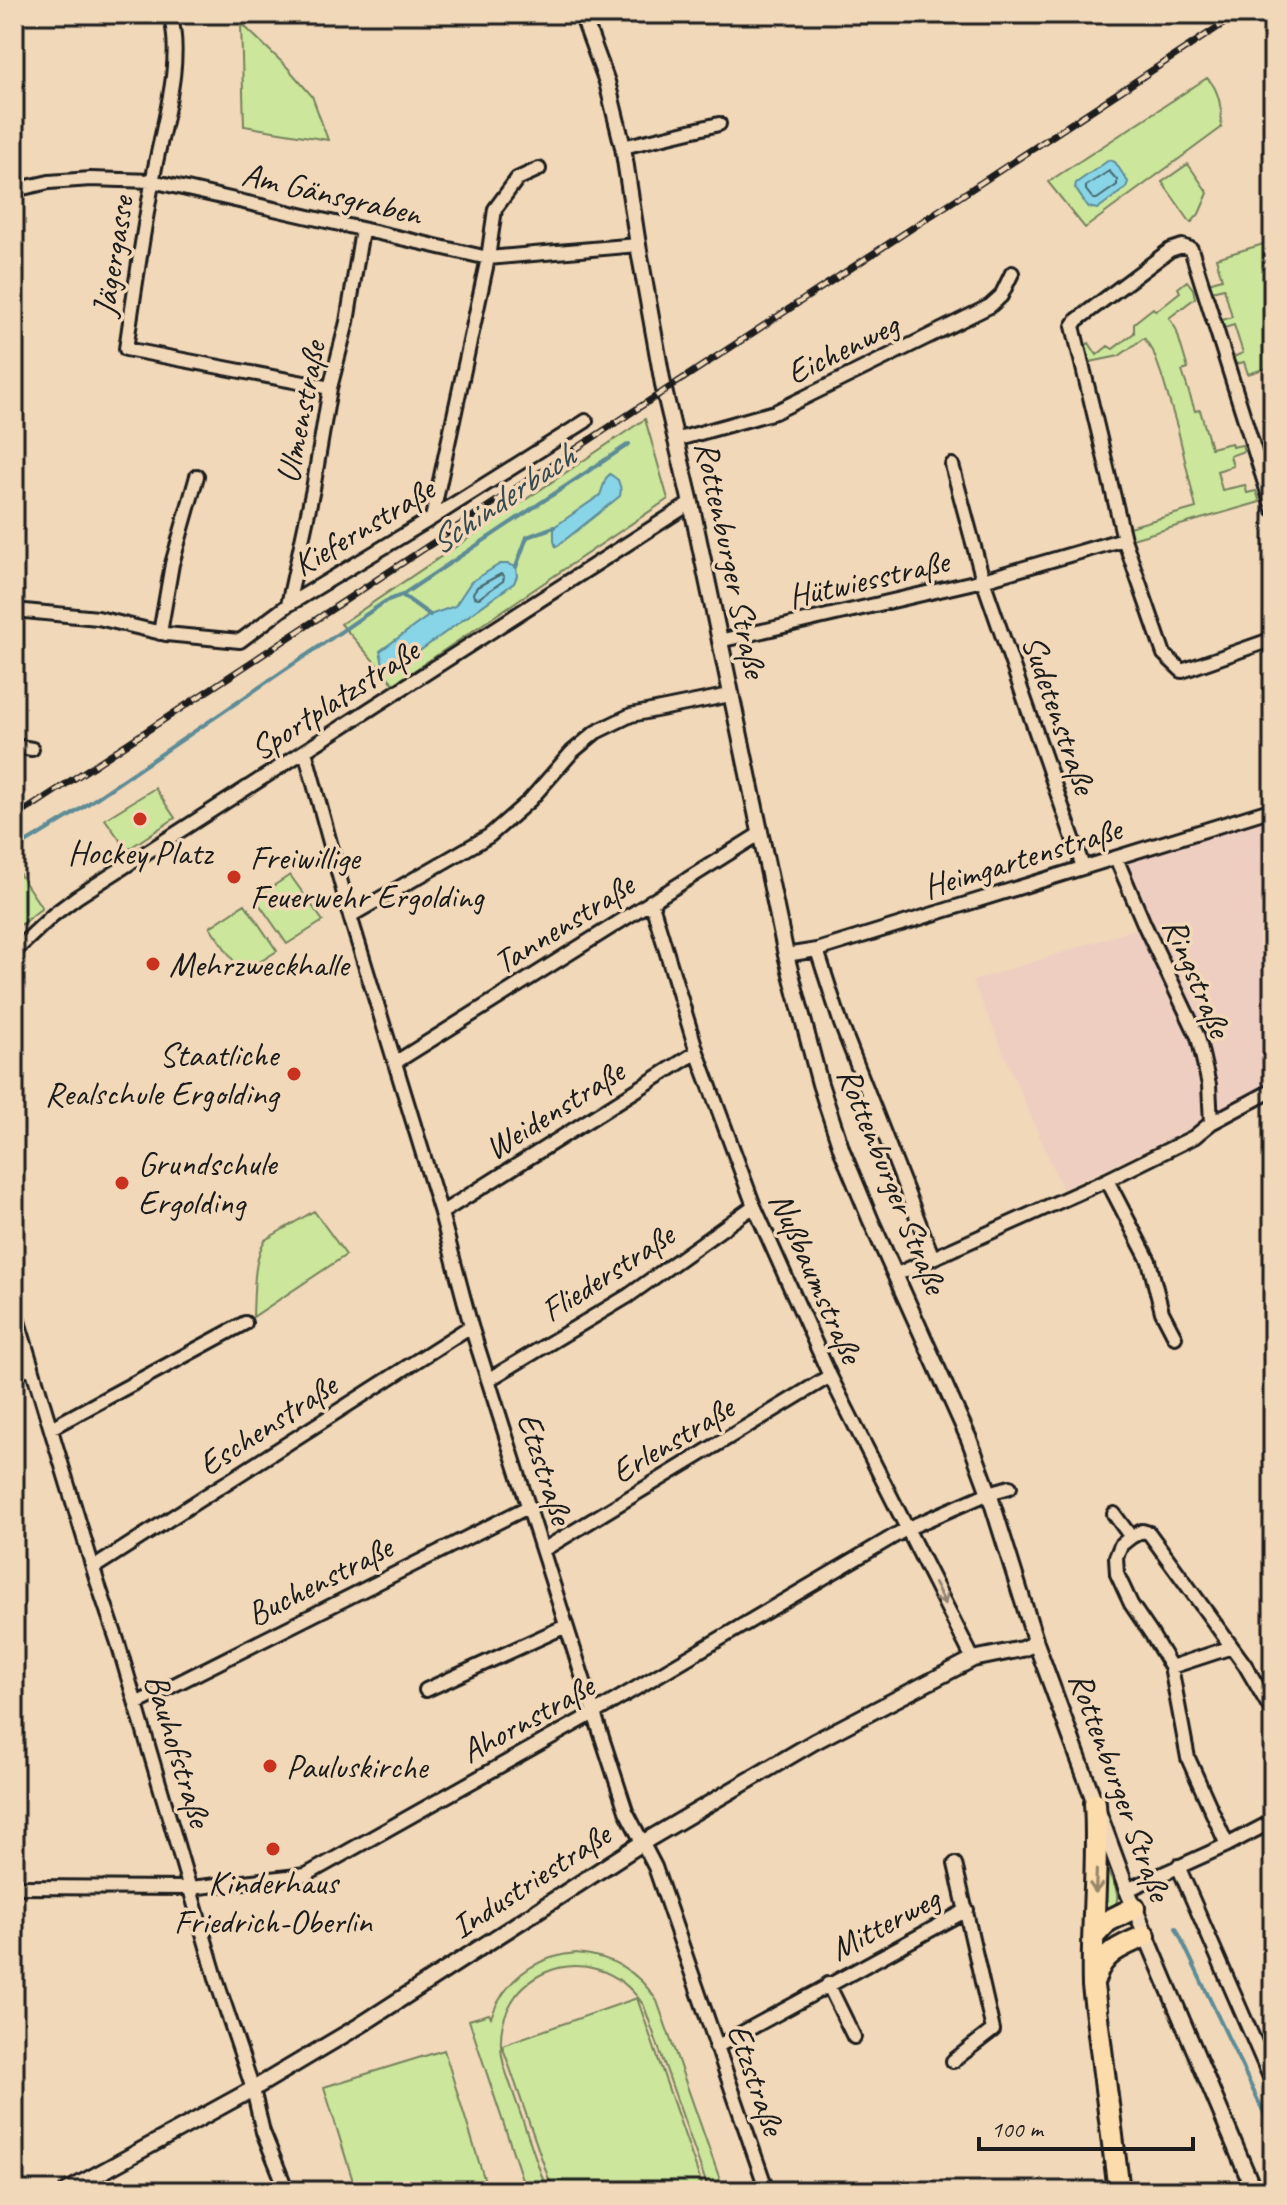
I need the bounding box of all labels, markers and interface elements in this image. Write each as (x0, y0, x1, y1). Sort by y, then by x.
street label: Am Gänsgraben (238, 152, 427, 235)
street label: Jägergasse (82, 191, 143, 321)
street label: Eichenweg (779, 302, 908, 394)
street label: Ulmenstraße (266, 335, 336, 487)
water label: Schinderbach (419, 432, 586, 565)
street label: Rottenburger Straße (686, 437, 778, 684)
street label: Kiefernstraße (285, 466, 444, 585)
street label: Hütwiesstraße (784, 539, 955, 618)
street label: Sportplatzstraße (242, 627, 429, 770)
street label: Sudetenstraße (1012, 629, 1108, 802)
street label: Heimgartenstraße (918, 806, 1129, 908)
marker: Hockey Platz (131, 810, 149, 828)
place label: Hockey Platz (68, 831, 214, 874)
place label: Freiwillige Feuerwehr Ergolding (250, 836, 485, 918)
street label: Tannenstraße (485, 862, 644, 984)
marker: Freiwillige Feuerwehr Ergolding (225, 868, 243, 886)
street label: Ringstraße (1153, 911, 1243, 1046)
place label: Mehrzweckhalle (169, 943, 351, 986)
marker: Mehrzweckhalle (144, 955, 162, 973)
place label: Staatliche Realschule Ergolding (45, 1033, 281, 1115)
street label: Weidenstraße (477, 1048, 635, 1169)
street label: Rottenburger Straße (828, 1061, 959, 1302)
marker: Staatliche Realschule Ergolding (285, 1065, 303, 1083)
place label: Grundschule Ergolding (138, 1142, 278, 1224)
marker: Grundschule Ergolding (113, 1174, 131, 1192)
street label: Nußbaumstraße (760, 1185, 875, 1372)
street label: Fliederstraße (532, 1212, 685, 1331)
street label: Eschenstraße (190, 1362, 347, 1485)
street label: Erlenstraße (603, 1385, 744, 1493)
street label: Etzstraße (507, 1407, 585, 1532)
street label: Buchenstraße (239, 1524, 402, 1635)
one-way arrow (932, 1582, 948, 1606)
street label: Ahornstraße (453, 1663, 604, 1773)
street label: Rottenburger Straße (1059, 1666, 1183, 1909)
street label: Bauhofstraße (135, 1669, 223, 1834)
place label: Pauluskirche (286, 1745, 429, 1788)
marker: Pauluskirche (261, 1757, 279, 1775)
street label: Industriestraße (442, 1811, 621, 1948)
marker: Kinderhaus Friedrich-Oberlin (264, 1840, 282, 1858)
place label: Kinderhaus Friedrich-Oberlin (174, 1861, 374, 1943)
one-way arrow (1089, 1867, 1104, 1894)
street label: Mitterweg (822, 1875, 949, 1970)
street label: Etzstraße (718, 2018, 796, 2143)
scale bar (979, 2101, 1193, 2151)
text: 100 m (991, 2114, 1045, 2144)

